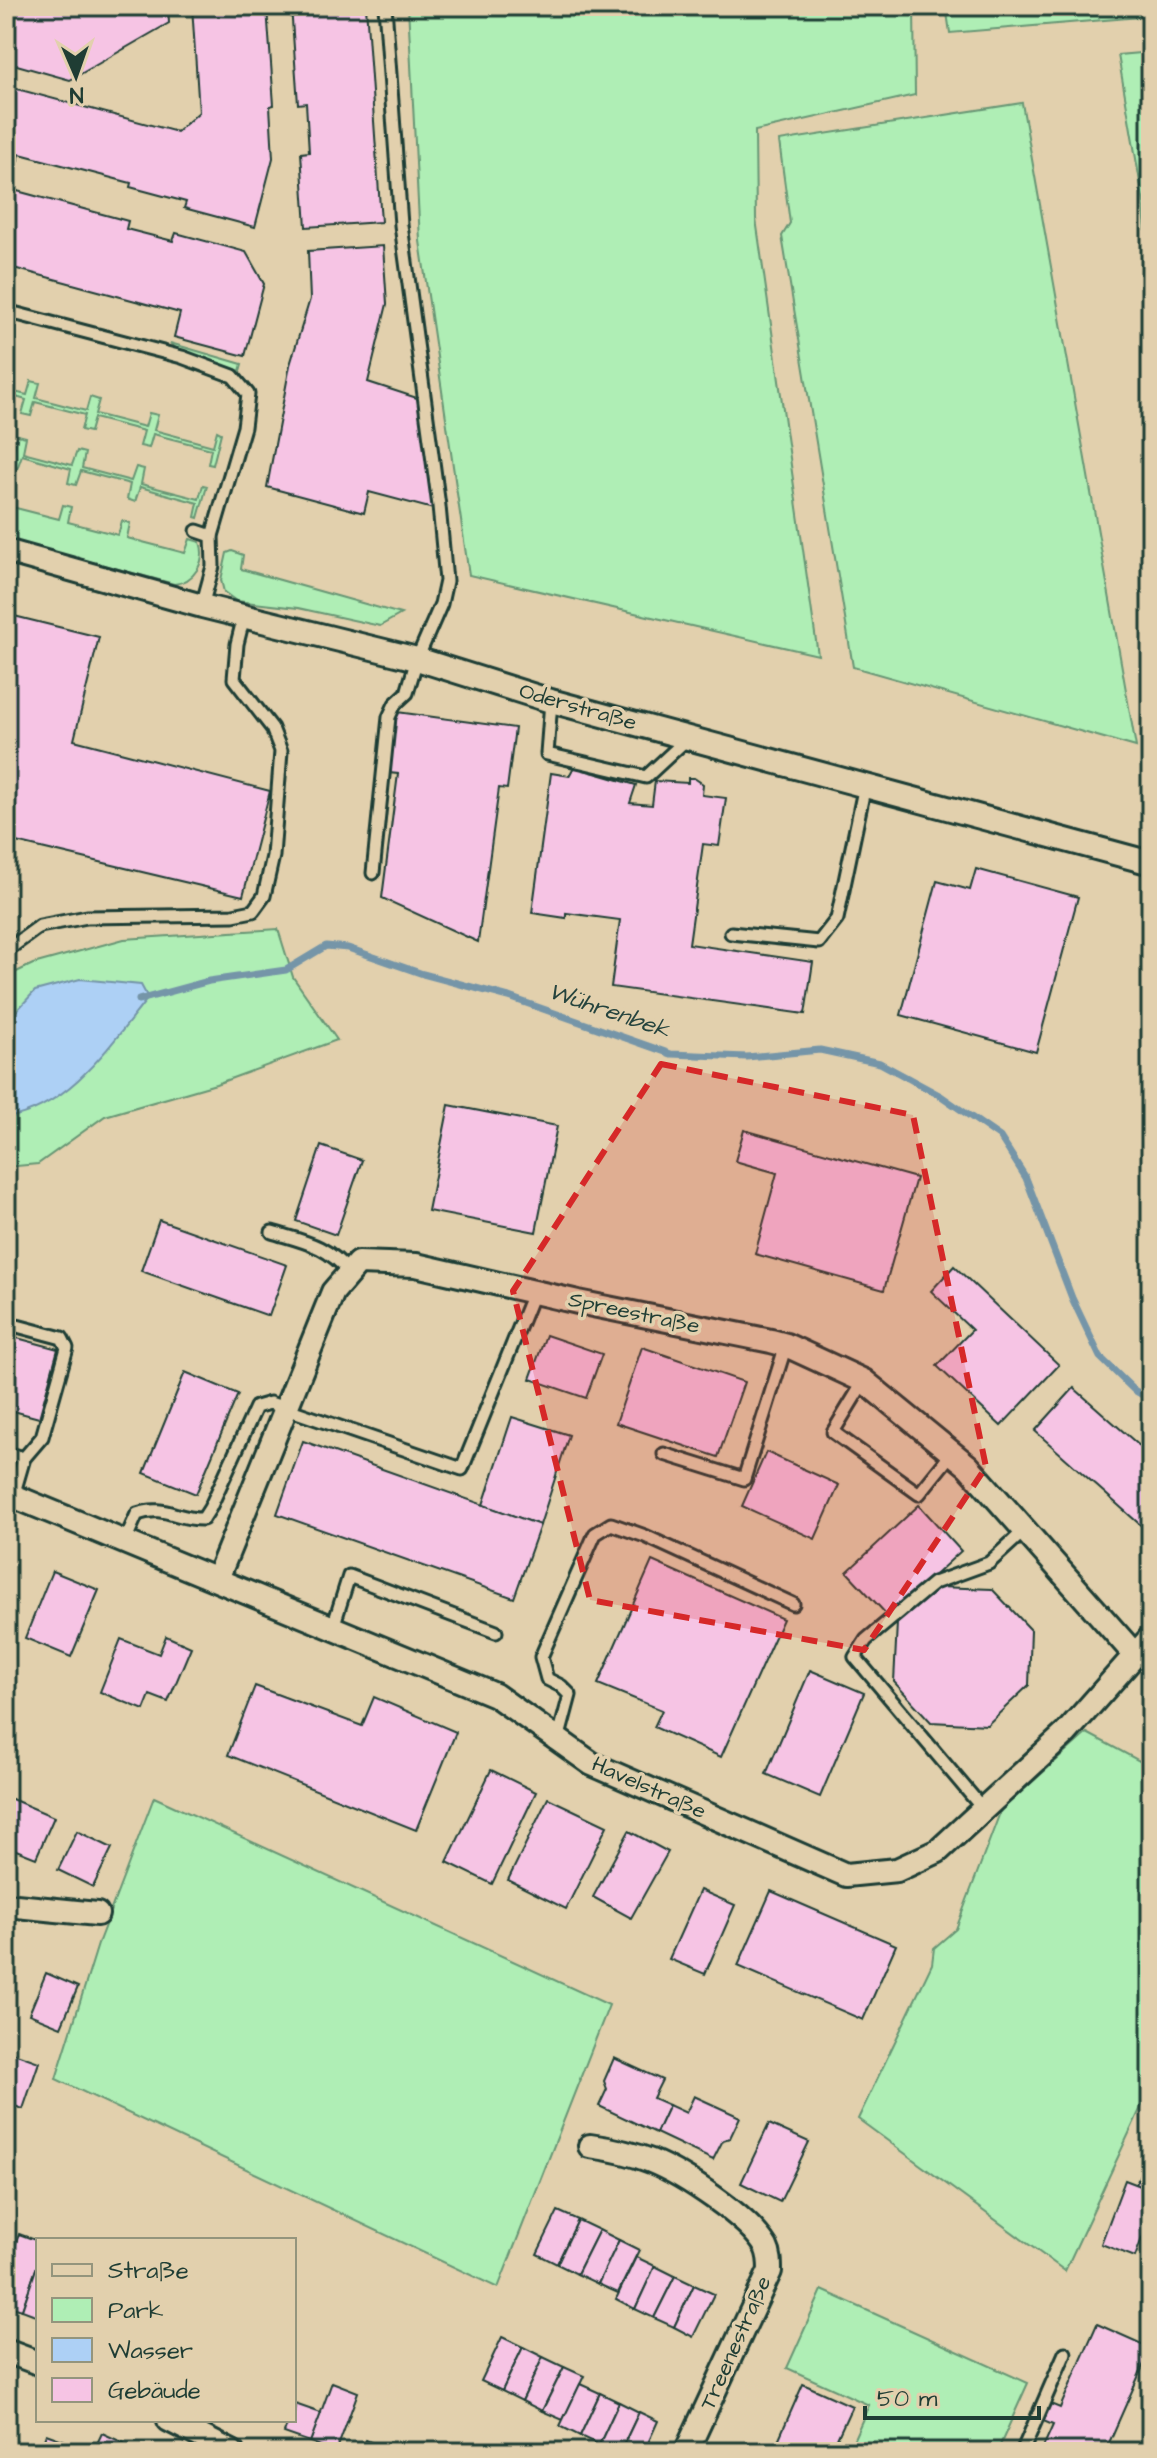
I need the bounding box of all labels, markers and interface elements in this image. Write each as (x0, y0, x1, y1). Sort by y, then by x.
north arrow (36, 36, 116, 116)
text: N (69, 79, 84, 110)
street label: Oderstraße (516, 675, 640, 739)
water label: Wührenbek (544, 974, 675, 1048)
street label: Spreestraße (566, 1284, 702, 1342)
street label: Havelstraße (587, 1749, 711, 1827)
legend (36, 2238, 296, 2422)
text: Straße (108, 2254, 189, 2288)
street label: Treenestraße (693, 2271, 779, 2415)
text: Park (108, 2294, 164, 2328)
text: Wasser (108, 2334, 193, 2368)
scale bar (865, 2370, 1039, 2420)
text: Gebäude (108, 2374, 201, 2408)
text: 50 m (877, 2382, 938, 2416)

